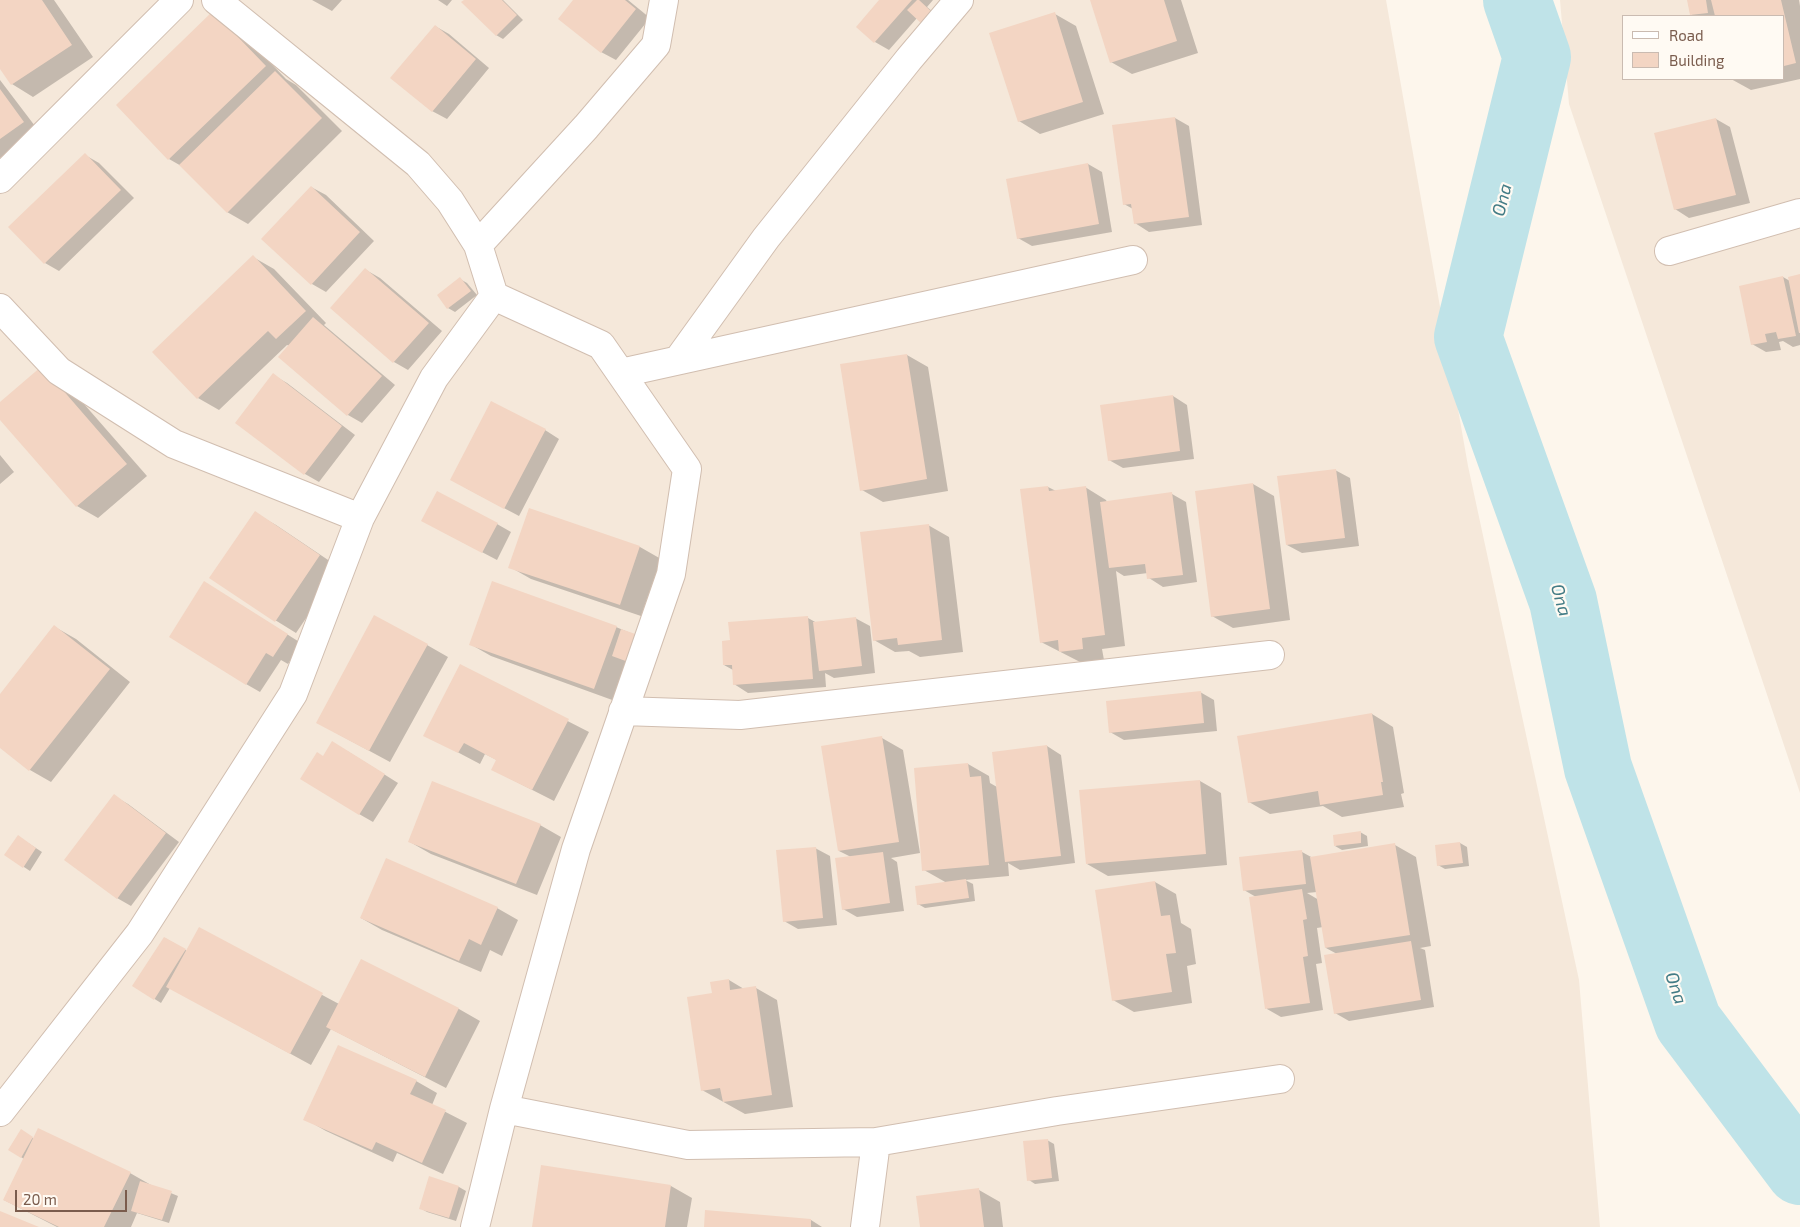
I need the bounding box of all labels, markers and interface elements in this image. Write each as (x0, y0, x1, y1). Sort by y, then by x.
legend (1622, 15, 1785, 80)
text: Road (1669, 26, 1704, 44)
text: Building (1669, 51, 1724, 69)
water label: Ona (1488, 182, 1516, 218)
water label: Ona (1546, 581, 1576, 619)
water label: Ona (1660, 969, 1692, 1007)
scale bar (18, 1180, 130, 1212)
text: 20 m (23, 1190, 57, 1208)

